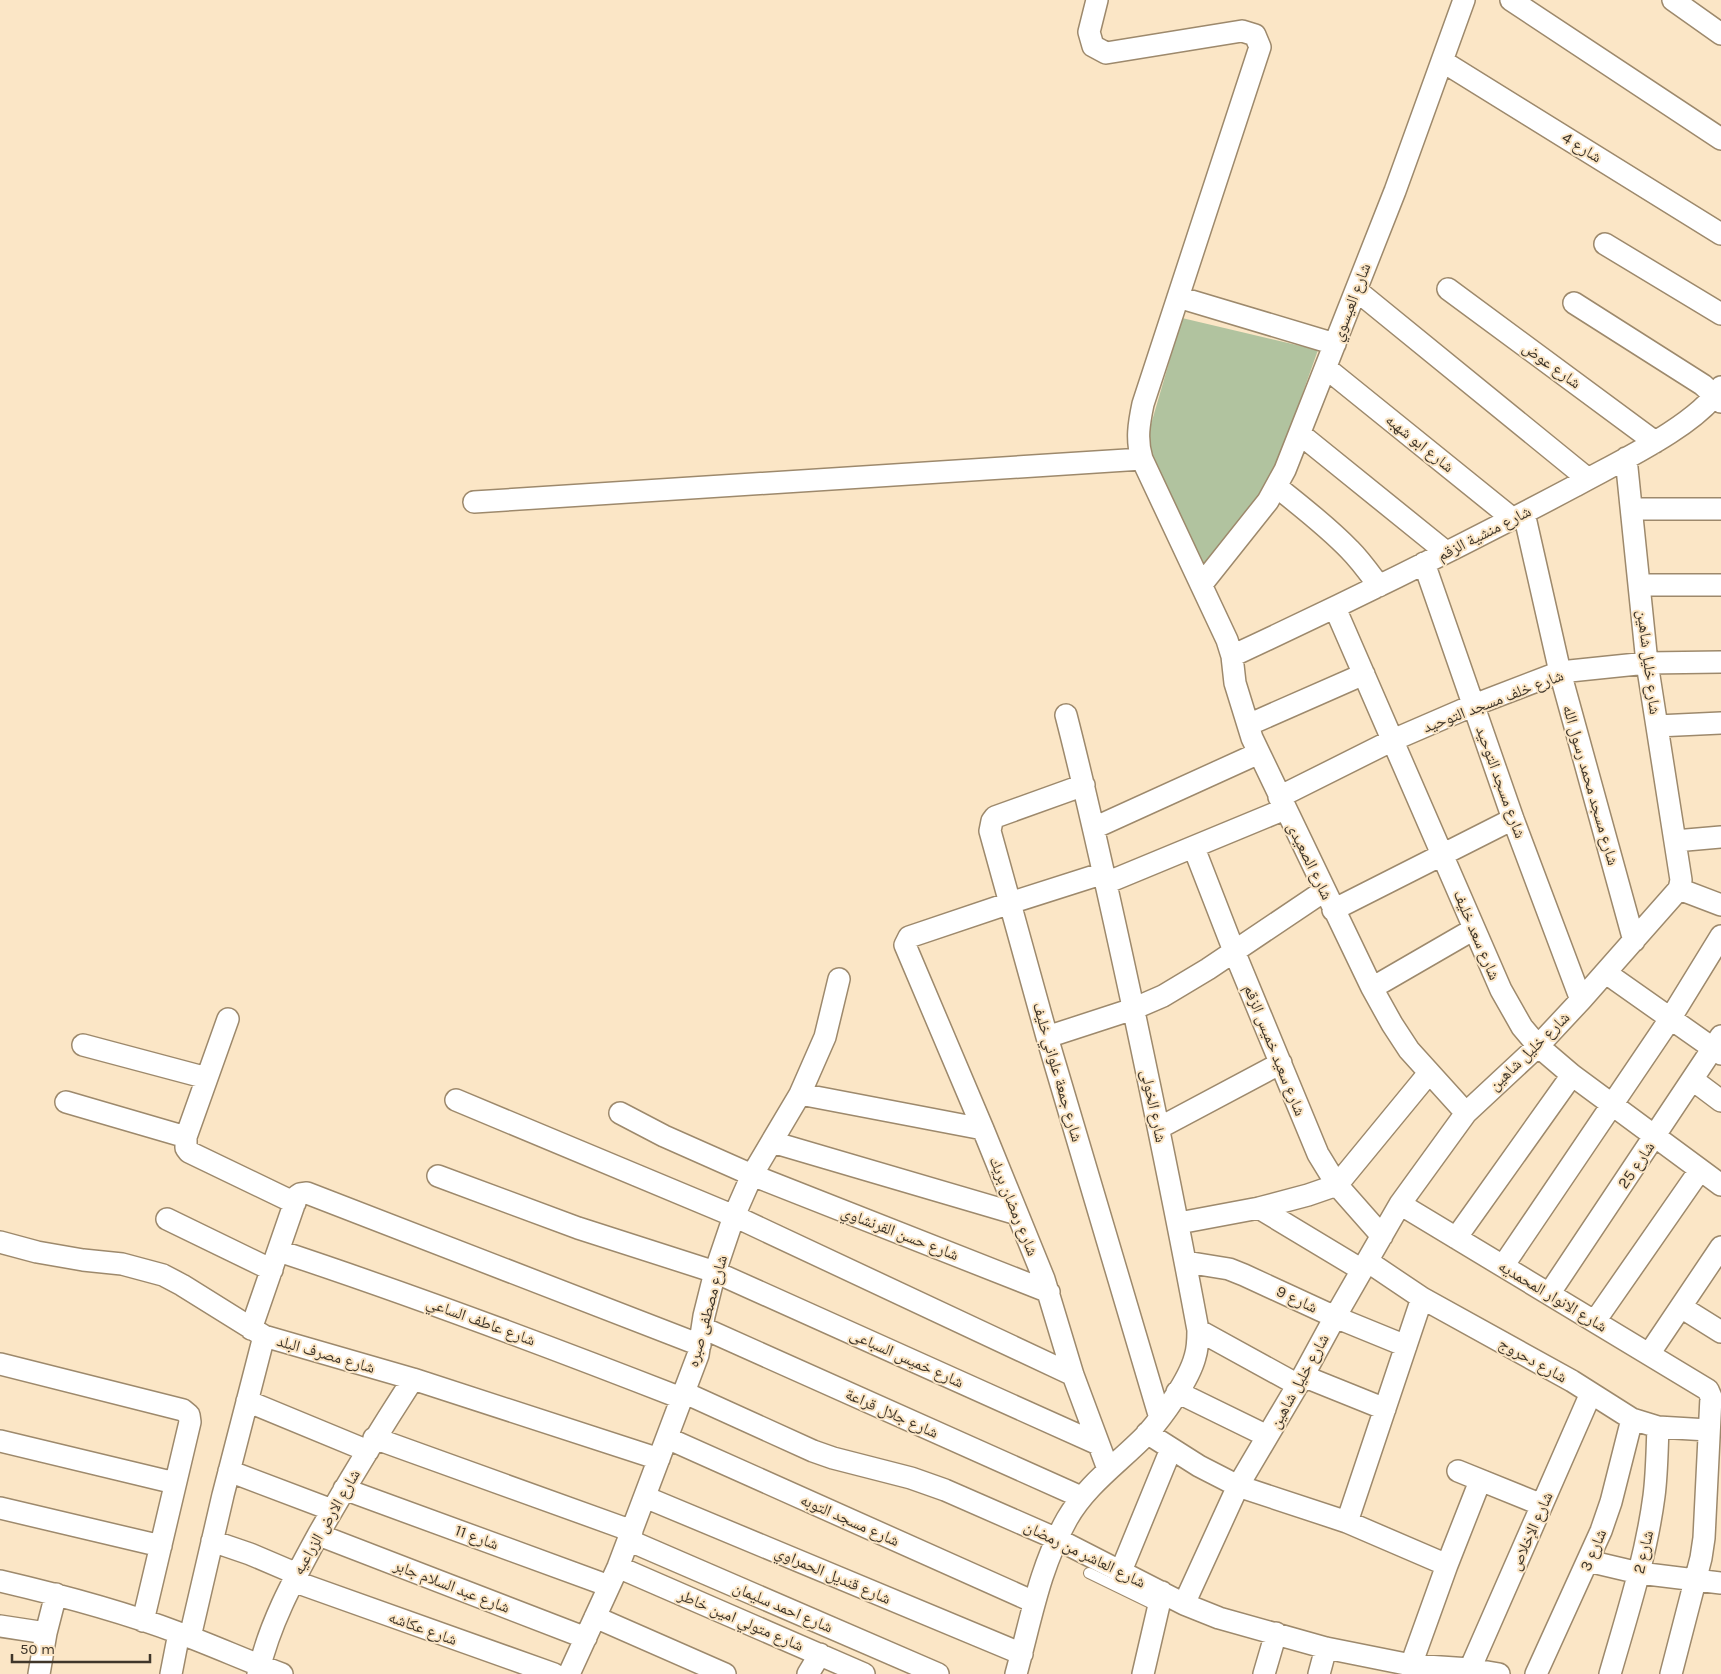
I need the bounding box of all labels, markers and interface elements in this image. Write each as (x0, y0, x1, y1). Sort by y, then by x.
street label: شارع 4 (1558, 128, 1605, 167)
street label: شارع العيسوي (1327, 260, 1377, 345)
street label: شارع عوض (1519, 338, 1585, 393)
street label: شارع ابو شهبه (1381, 410, 1458, 477)
street label: شارع منشية الزقم (1434, 501, 1534, 566)
street label: شارع خليل شاهين (1632, 609, 1665, 715)
street label: شارع خلف مسجد التوحيد (1420, 665, 1566, 738)
street label: شارع مسجد محمد رسول الله (1558, 703, 1623, 868)
street label: شارع مسجد التوحيد (1471, 723, 1530, 841)
street label: شارع الصعيدى (1282, 819, 1337, 903)
street label: شارع سعد خليف (1449, 887, 1504, 983)
street label: شارع سعيد خميس الزقم (1239, 982, 1310, 1119)
street label: شارع جمعة علواني خليف (1026, 1000, 1087, 1145)
street label: شارع خليل شاهين (1485, 1008, 1574, 1095)
street label: شارع الخولى (1136, 1068, 1171, 1144)
street label: شارع 25 (1613, 1138, 1659, 1193)
street label: شارع رمضان بريك (985, 1154, 1043, 1259)
street label: شارع حسن القرنشاوي (837, 1202, 961, 1267)
street label: شارع مصطفى صبره (683, 1253, 732, 1369)
street label: شارع الانوار المحمديه (1495, 1256, 1611, 1337)
street label: شارع 9 (1273, 1281, 1321, 1318)
street label: شارع عاطف الساعي (423, 1292, 538, 1352)
street label: شارع خميس السباعى (847, 1324, 967, 1392)
street label: شارع خليل شاهين (1265, 1330, 1334, 1432)
street label: شارع مصرف البلد (274, 1331, 377, 1378)
street label: شارع دحروج (1495, 1333, 1570, 1387)
street label: شارع جلال قراعة (842, 1384, 941, 1443)
street label: شارع الارض الزراعيه (288, 1466, 365, 1579)
street label: شارع الإخلاص (1505, 1489, 1558, 1574)
street label: شارع مسجد التوبه (797, 1490, 902, 1551)
street label: شارع العاشر من رمضان (1021, 1516, 1149, 1593)
street label: شارع 11 (452, 1520, 501, 1555)
street label: شارع 3 (1576, 1526, 1611, 1574)
street label: شارع 2 (1629, 1529, 1658, 1576)
street label: شارع قنديل الحمراوي (771, 1542, 894, 1611)
street label: شارع عبد السلام جابر (390, 1555, 513, 1618)
street label: شارع احمد سليمان (730, 1577, 836, 1637)
street label: شارع متولي امين خاطر (673, 1585, 806, 1658)
street label: شارع عكاشه (386, 1607, 460, 1650)
scale bar (12, 1632, 150, 1664)
text: 50 m (20, 1640, 55, 1658)

